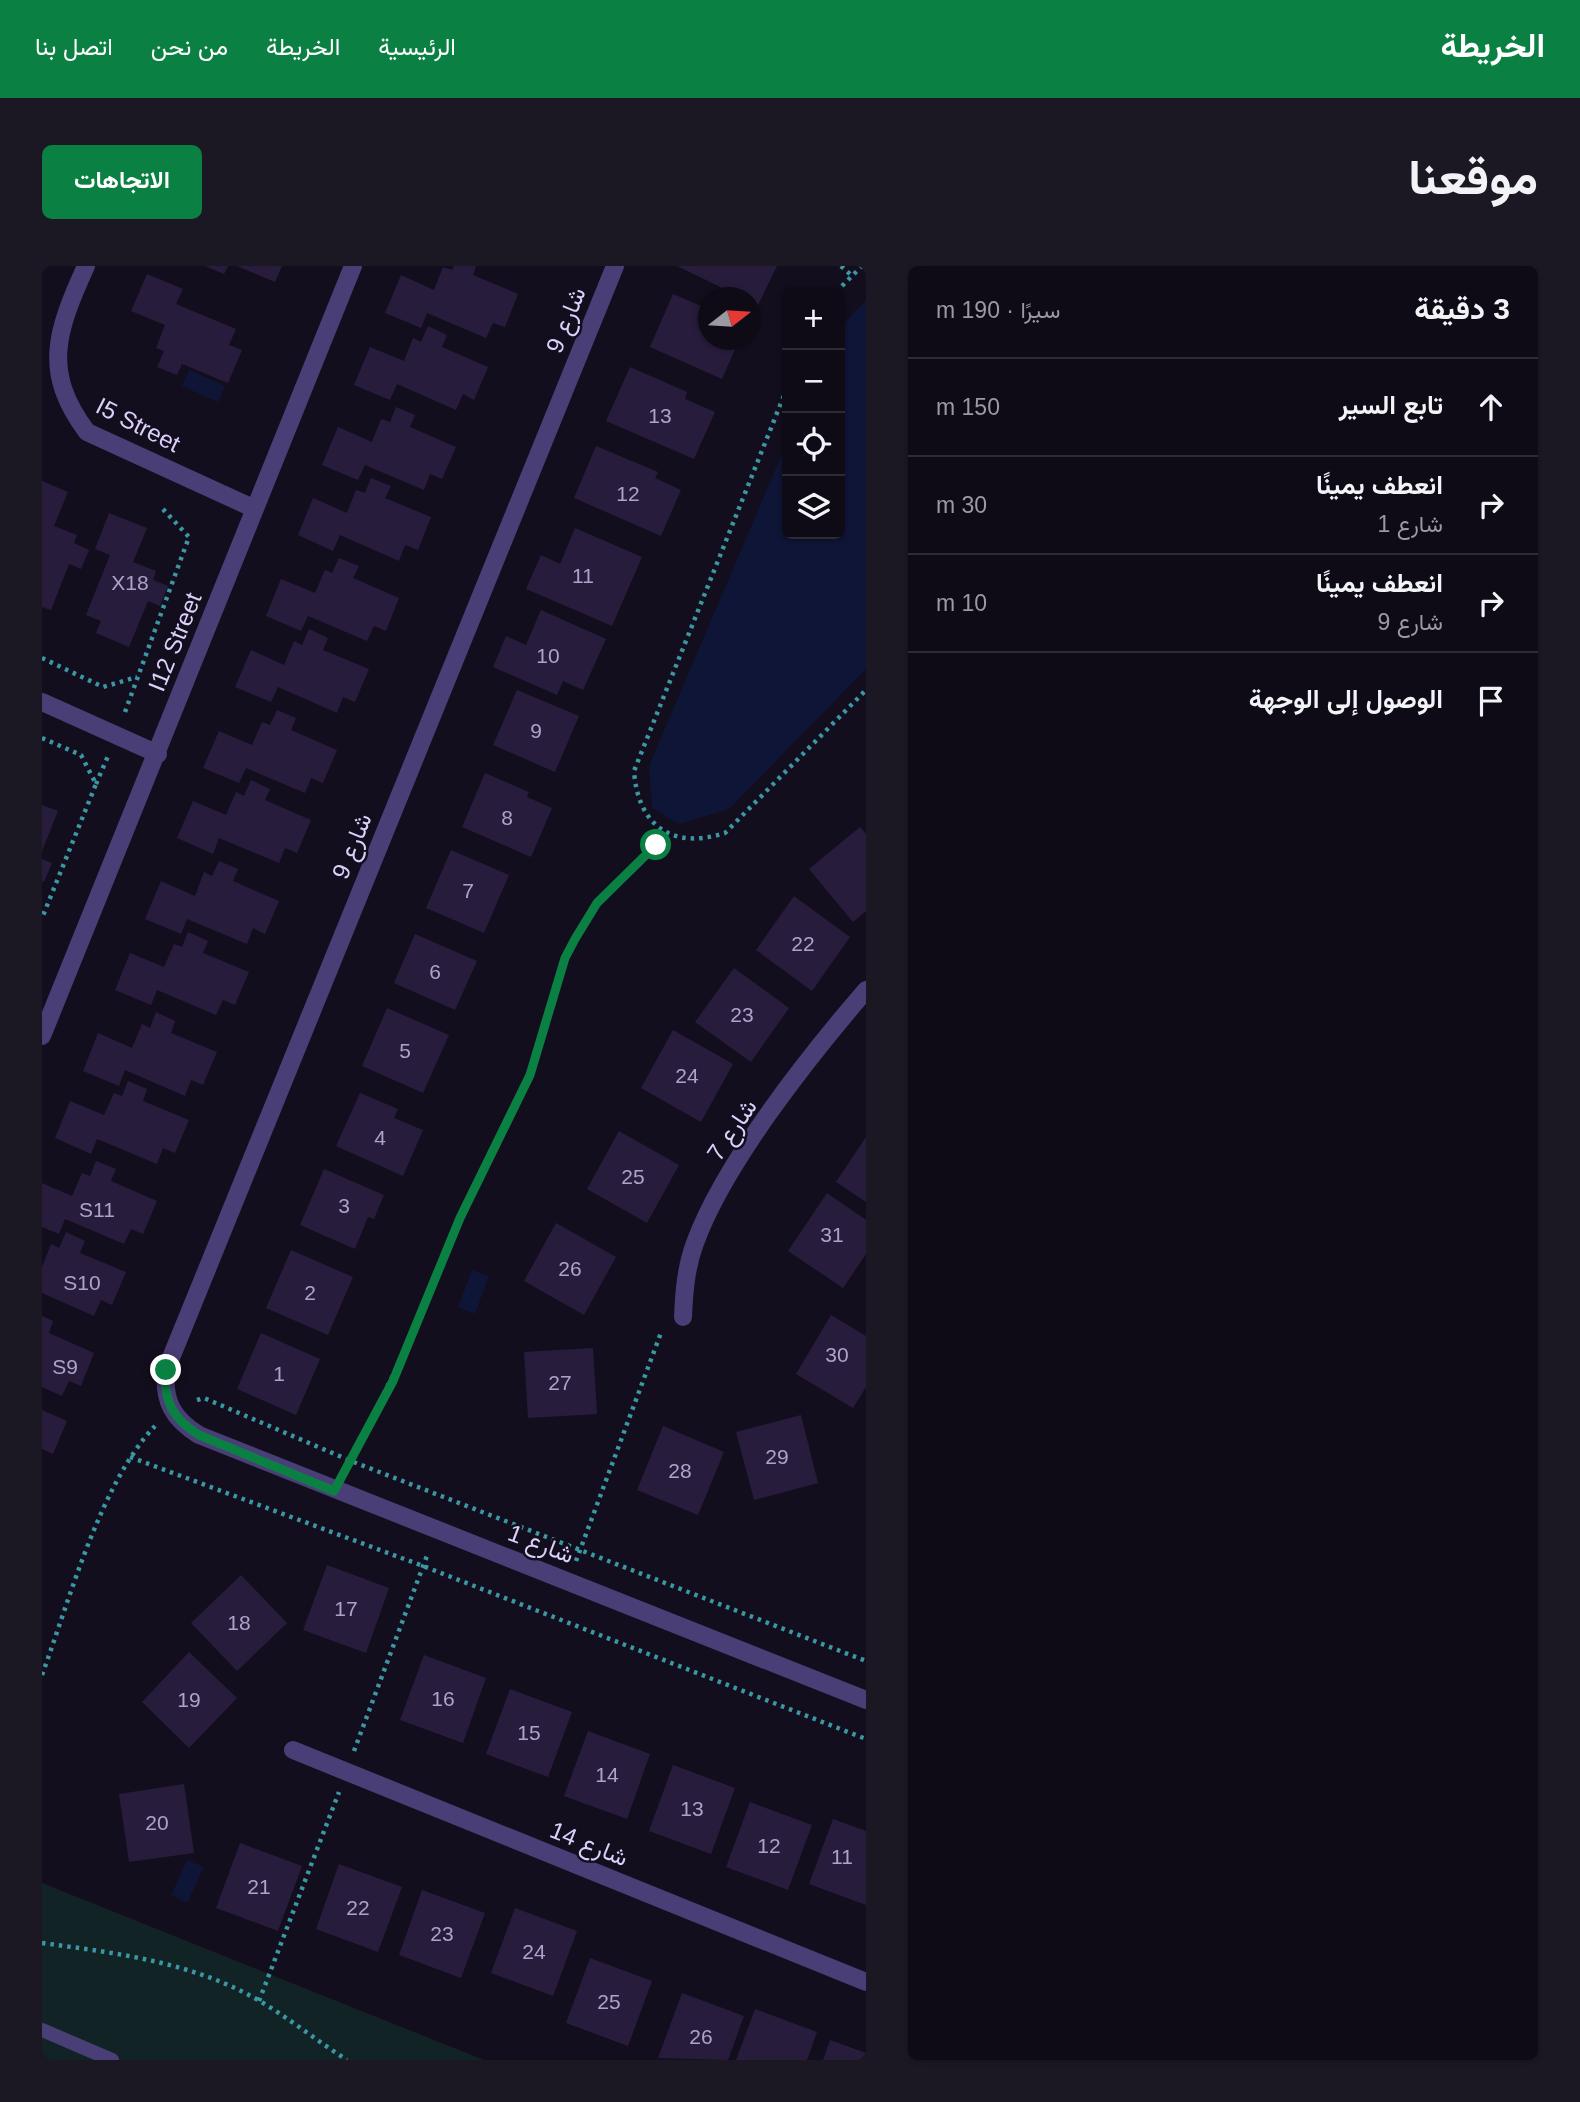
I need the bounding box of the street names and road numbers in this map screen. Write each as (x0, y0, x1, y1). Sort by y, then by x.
street label: شارع 9 (540, 283, 594, 358)
street label: I5 Street (92, 392, 185, 457)
street label: I12 Street (143, 588, 207, 695)
street label: شارع 9 (326, 809, 380, 884)
street label: شارع 7 (701, 1094, 764, 1167)
street label: شارع 1 (503, 1519, 578, 1571)
street label: شارع 14 (545, 1816, 632, 1874)

